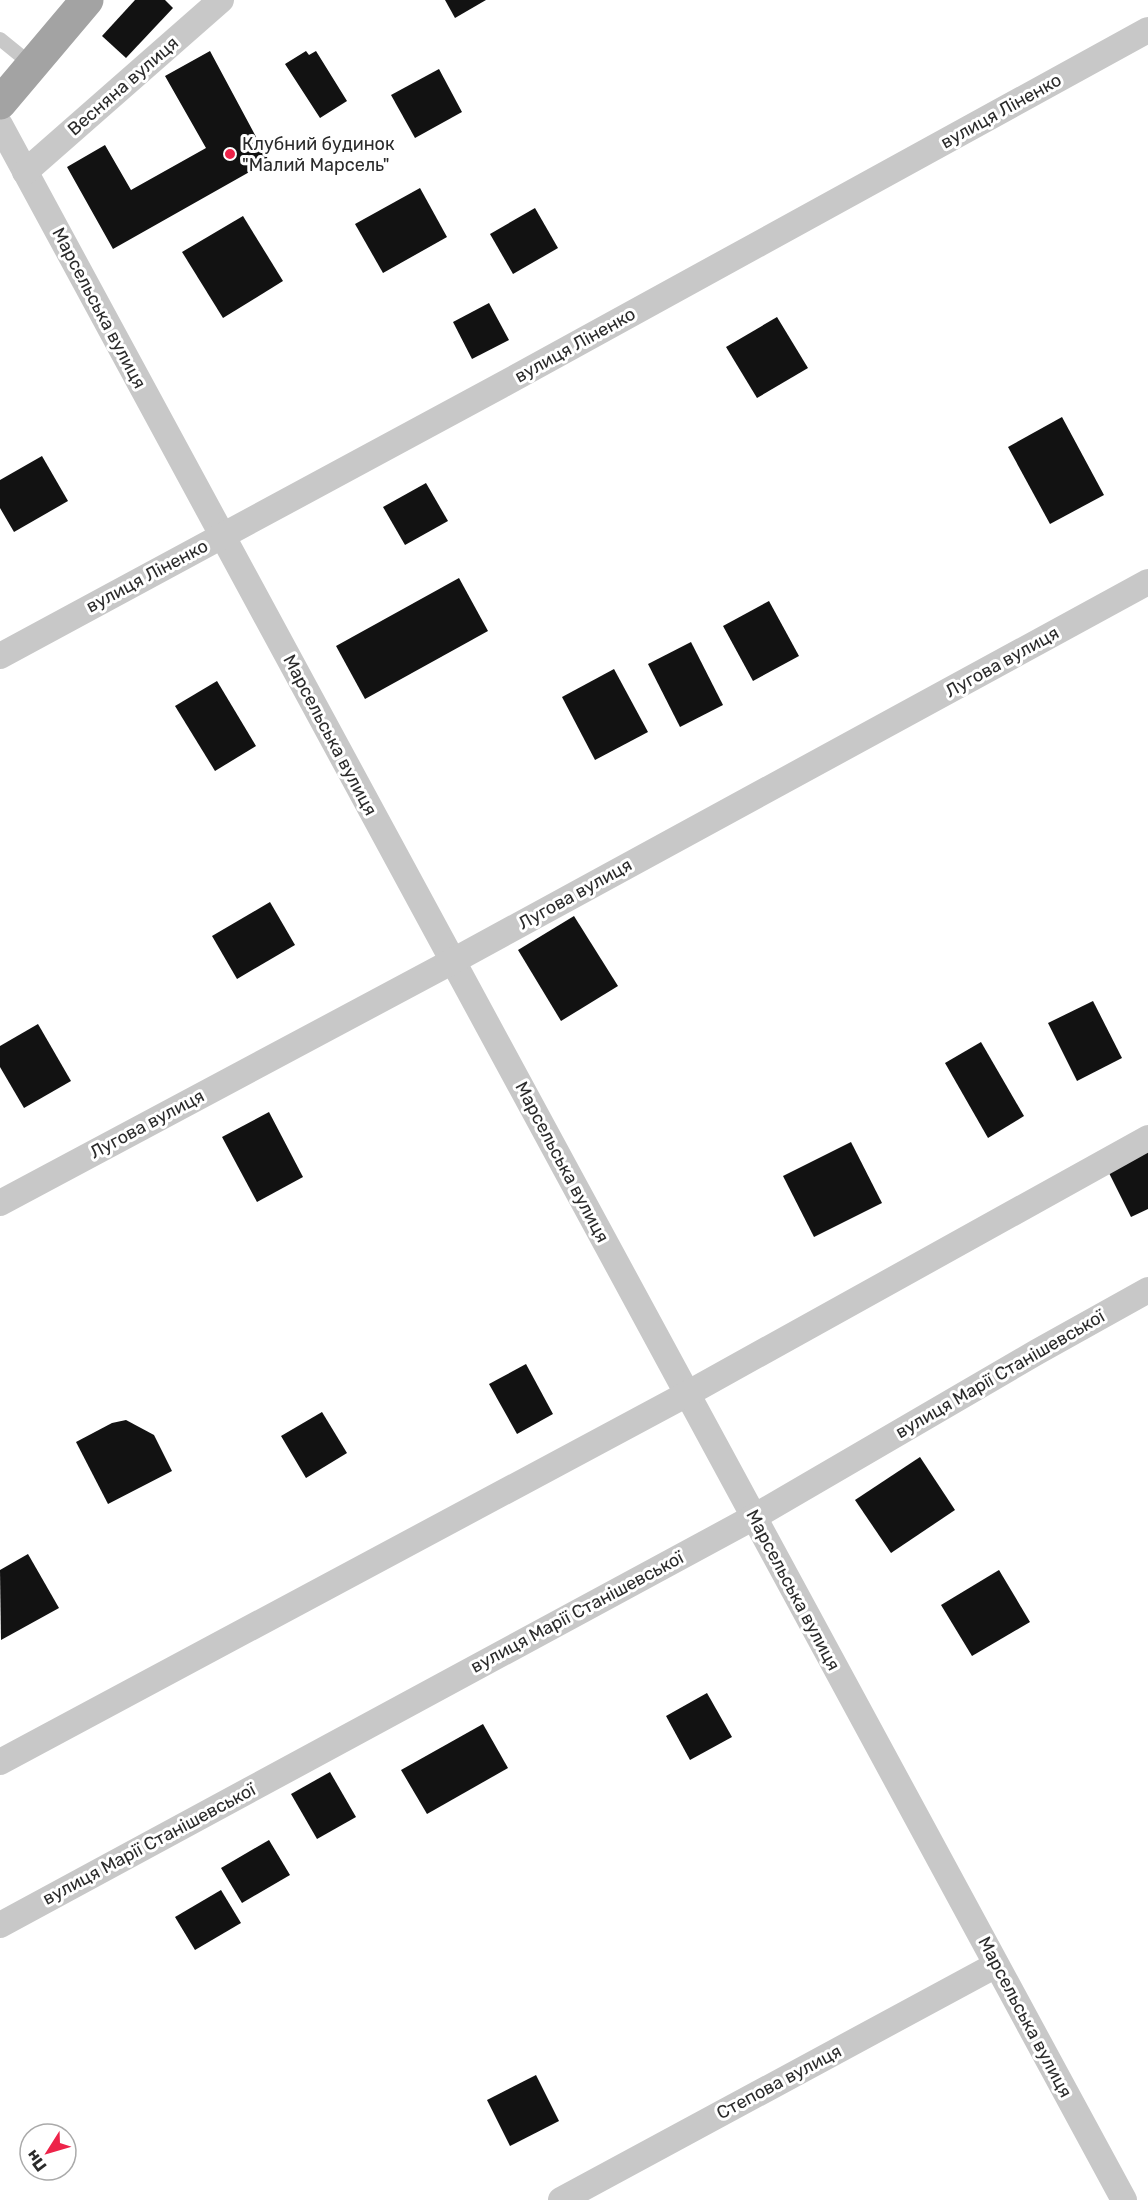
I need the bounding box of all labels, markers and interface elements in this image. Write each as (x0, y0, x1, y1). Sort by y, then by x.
street label: Весняна вулиця (63, 32, 183, 140)
street label: вулиця Ліненко (937, 69, 1065, 153)
place label: Клубний будинок "Малий Марсель" (242, 133, 395, 176)
marker: Клубний будинок "Малий Марсель" (223, 147, 237, 161)
street label: Марсельська вулиця (47, 224, 151, 392)
street label: вулиця Ліненко (511, 303, 639, 387)
street label: вулиця Ліненко (82, 535, 212, 617)
street label: Лугова вулиця (941, 622, 1063, 702)
street label: Марсельська вулиця (278, 651, 382, 819)
street label: Лугова вулиця (514, 854, 636, 934)
street label: Марсельська вулиця (510, 1078, 614, 1246)
street label: Лугова вулиця (86, 1085, 208, 1163)
street label: вулиця Марії Станішевської (891, 1305, 1109, 1443)
street label: Марсельська вулиця (741, 1506, 845, 1674)
street label: вулиця Марії Станішевської (467, 1546, 688, 1678)
street label: вулиця Марії Станішевської (39, 1778, 260, 1910)
street label: Марсельська вулиця (973, 1933, 1077, 2101)
street label: Степова вулиця (713, 2040, 845, 2124)
north arrow (18, 2122, 78, 2182)
text: Пн (22, 2146, 51, 2175)

